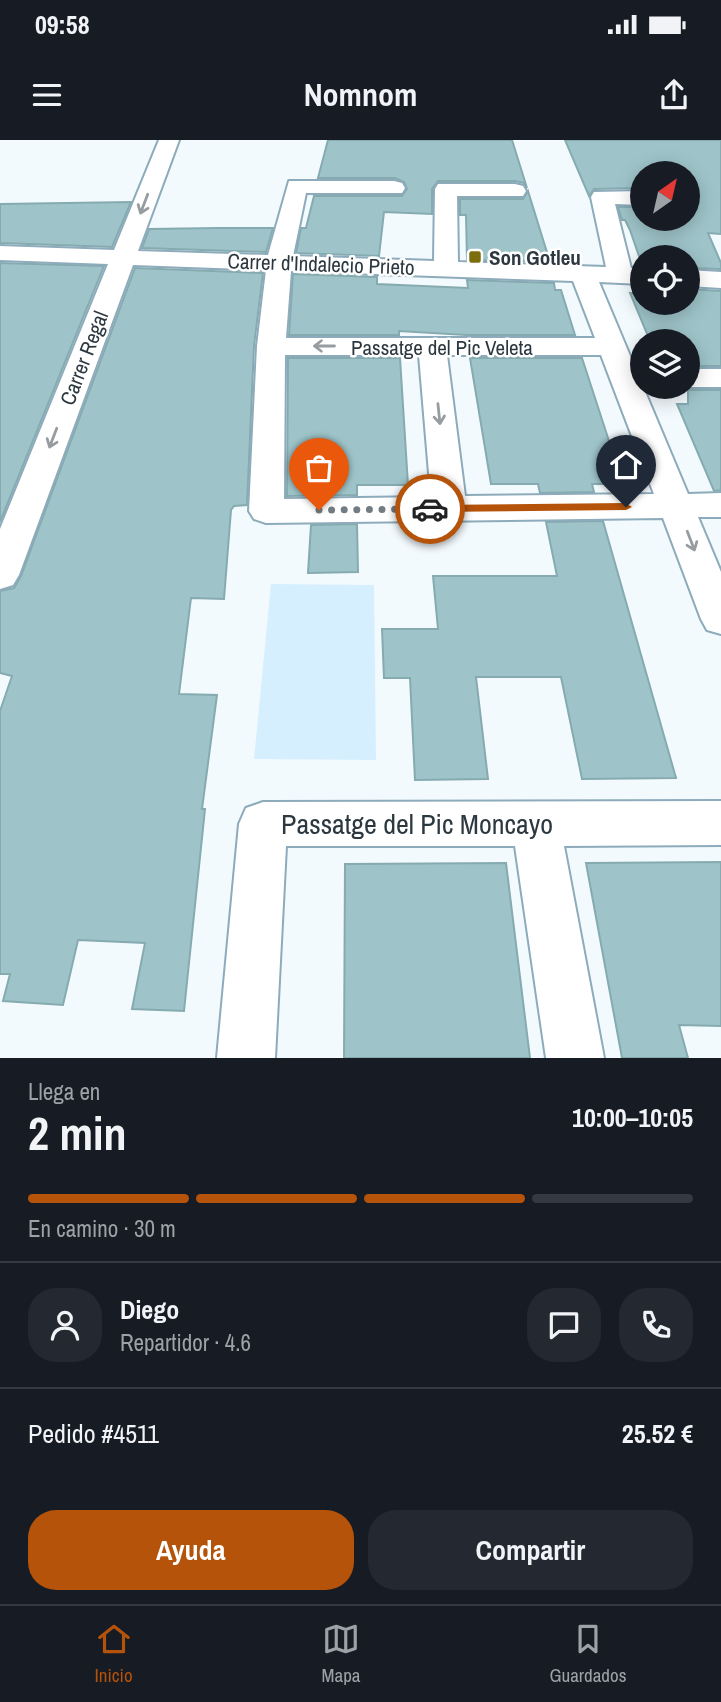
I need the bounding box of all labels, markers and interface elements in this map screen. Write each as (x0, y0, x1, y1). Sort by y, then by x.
text: 09:58 (35, 7, 90, 42)
text: Nomnom (304, 73, 417, 116)
icon: menu (28, 76, 66, 114)
icon: share (655, 76, 693, 114)
north arrow (630, 161, 700, 231)
map controls (630, 161, 700, 399)
one-way arrow (137, 192, 150, 214)
place label: Son Gotleu (489, 243, 581, 272)
button: locate (630, 245, 700, 315)
street label: Carrer d'Indalecio Prieto (227, 246, 415, 282)
marker: Son Gotleu (467, 249, 483, 265)
street label: Carrer Regal (53, 307, 115, 409)
button: layers (630, 329, 700, 399)
street label: Passatge del Pic Veleta (351, 333, 533, 362)
one-way arrow (313, 339, 336, 353)
one-way arrow (433, 402, 446, 425)
one-way arrow (46, 427, 58, 449)
pin (596, 435, 656, 507)
pin (289, 438, 349, 510)
icon: home (607, 446, 645, 484)
icon: bag (300, 449, 338, 487)
courier (395, 474, 465, 544)
icon: car (411, 490, 449, 528)
one-way arrow (685, 530, 698, 552)
street label: Passatge del Pic Moncayo (281, 805, 553, 843)
text: Llega en (28, 1076, 100, 1107)
text: 10:00–10:05 (572, 1100, 693, 1135)
text: 2 min (28, 1102, 127, 1164)
text: En camino · 30 m (28, 1213, 176, 1244)
button: person (28, 1288, 102, 1362)
button: chat (527, 1288, 601, 1362)
button: phone (619, 1288, 693, 1362)
text: Diego (120, 1292, 179, 1327)
text: Repartidor · 4.6 (120, 1327, 251, 1358)
text: Pedido #4511 (28, 1416, 159, 1451)
text: 25.52 € (622, 1416, 693, 1451)
button: Ayuda (28, 1510, 354, 1590)
button: Compartir (368, 1510, 693, 1590)
tab: Inicio (94, 1620, 133, 1688)
tab: Mapa (322, 1620, 360, 1688)
tab: Guardados (549, 1620, 627, 1688)

